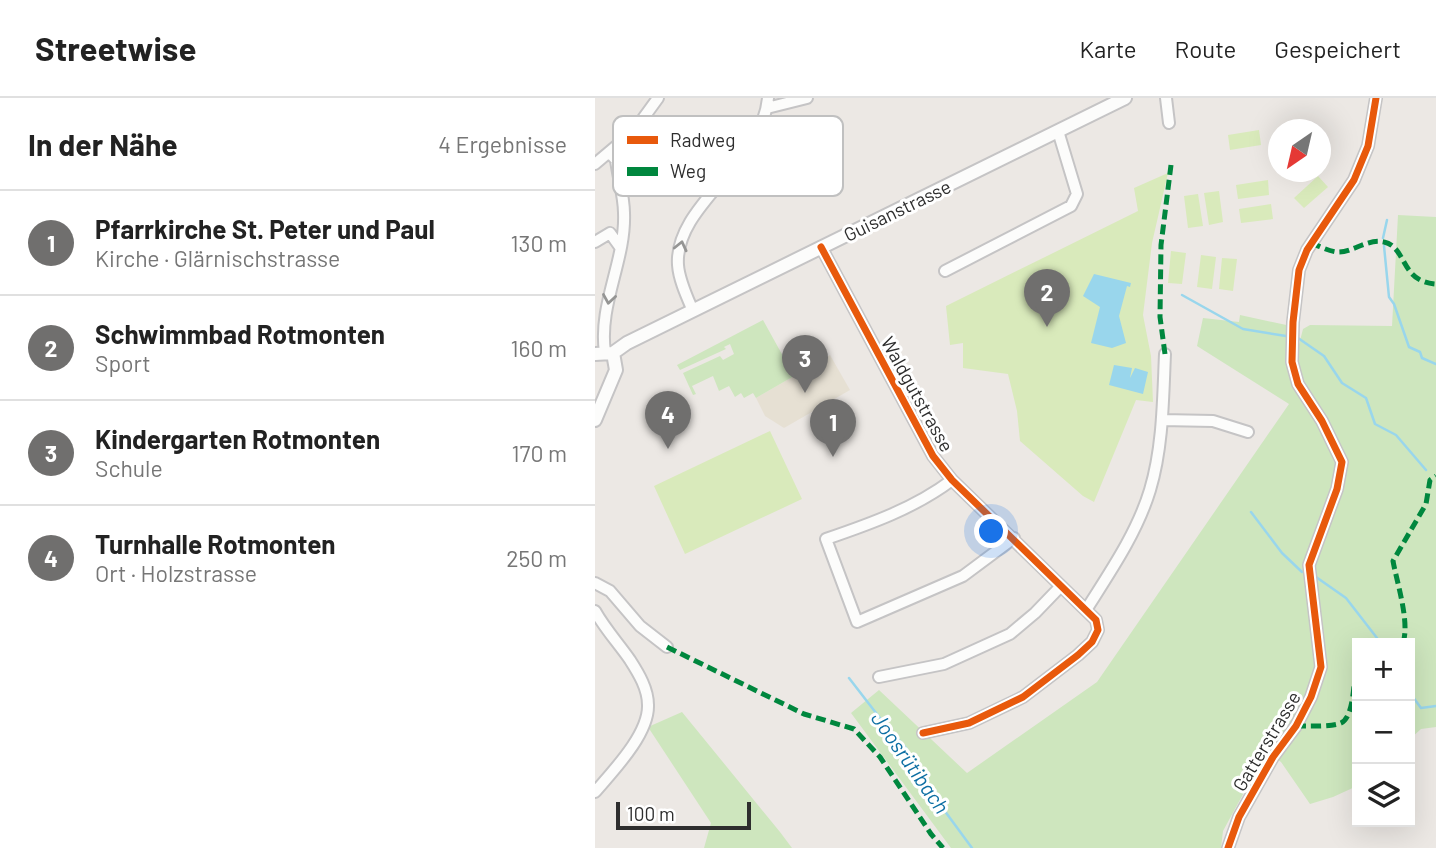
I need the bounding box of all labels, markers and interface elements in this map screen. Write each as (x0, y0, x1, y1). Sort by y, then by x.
text: Streetwise (35, 28, 196, 68)
text: Karte (1079, 34, 1137, 63)
text: Route (1175, 34, 1236, 63)
text: Gespeichert (1274, 34, 1401, 63)
legend (613, 116, 843, 196)
north arrow (1268, 119, 1331, 182)
text: In der Nähe (28, 126, 178, 162)
text: Radweg (670, 128, 735, 151)
text: 4 Ergebnisse (438, 130, 567, 158)
text: Weg (670, 159, 706, 182)
street label: Guisanstrasse (840, 174, 954, 246)
text: Pfarrkirche St. Peter und Paul (95, 213, 435, 244)
text: 1 (47, 229, 55, 257)
text: 130 m (510, 229, 567, 257)
one-way arrow (672, 240, 687, 252)
text: Kirche · Glärnischstrasse (95, 244, 340, 272)
pin: 2 (1024, 269, 1070, 327)
one-way arrow (602, 293, 617, 305)
text: Schwimmbad Rotmonten (95, 318, 385, 349)
street label: Waldgutstrasse (877, 332, 959, 456)
text: 2 (45, 334, 57, 362)
text: 160 m (510, 334, 567, 362)
pin: 3 (782, 335, 828, 393)
text: Sport (95, 349, 151, 377)
pin: 4 (645, 391, 691, 449)
pin: 1 (810, 399, 856, 457)
text: Kindergarten Rotmonten (95, 423, 380, 454)
text: 3 (45, 439, 57, 467)
text: 170 m (511, 439, 567, 467)
text: Schule (95, 454, 163, 482)
your location (974, 514, 1008, 548)
text: Turnhalle Rotmonten (95, 528, 336, 559)
text: 4 (44, 544, 58, 572)
text: 250 m (506, 544, 567, 572)
text: Ort · Holzstrasse (95, 559, 257, 587)
map controls (1352, 638, 1415, 827)
button: + (1352, 638, 1415, 701)
street label: Gatterstrasse (1227, 687, 1305, 795)
button: − (1352, 701, 1415, 764)
water label: Joosrütibach (867, 706, 955, 818)
button: layers (1352, 764, 1415, 827)
scale bar (616, 799, 751, 831)
text: 100 m (627, 802, 675, 825)

